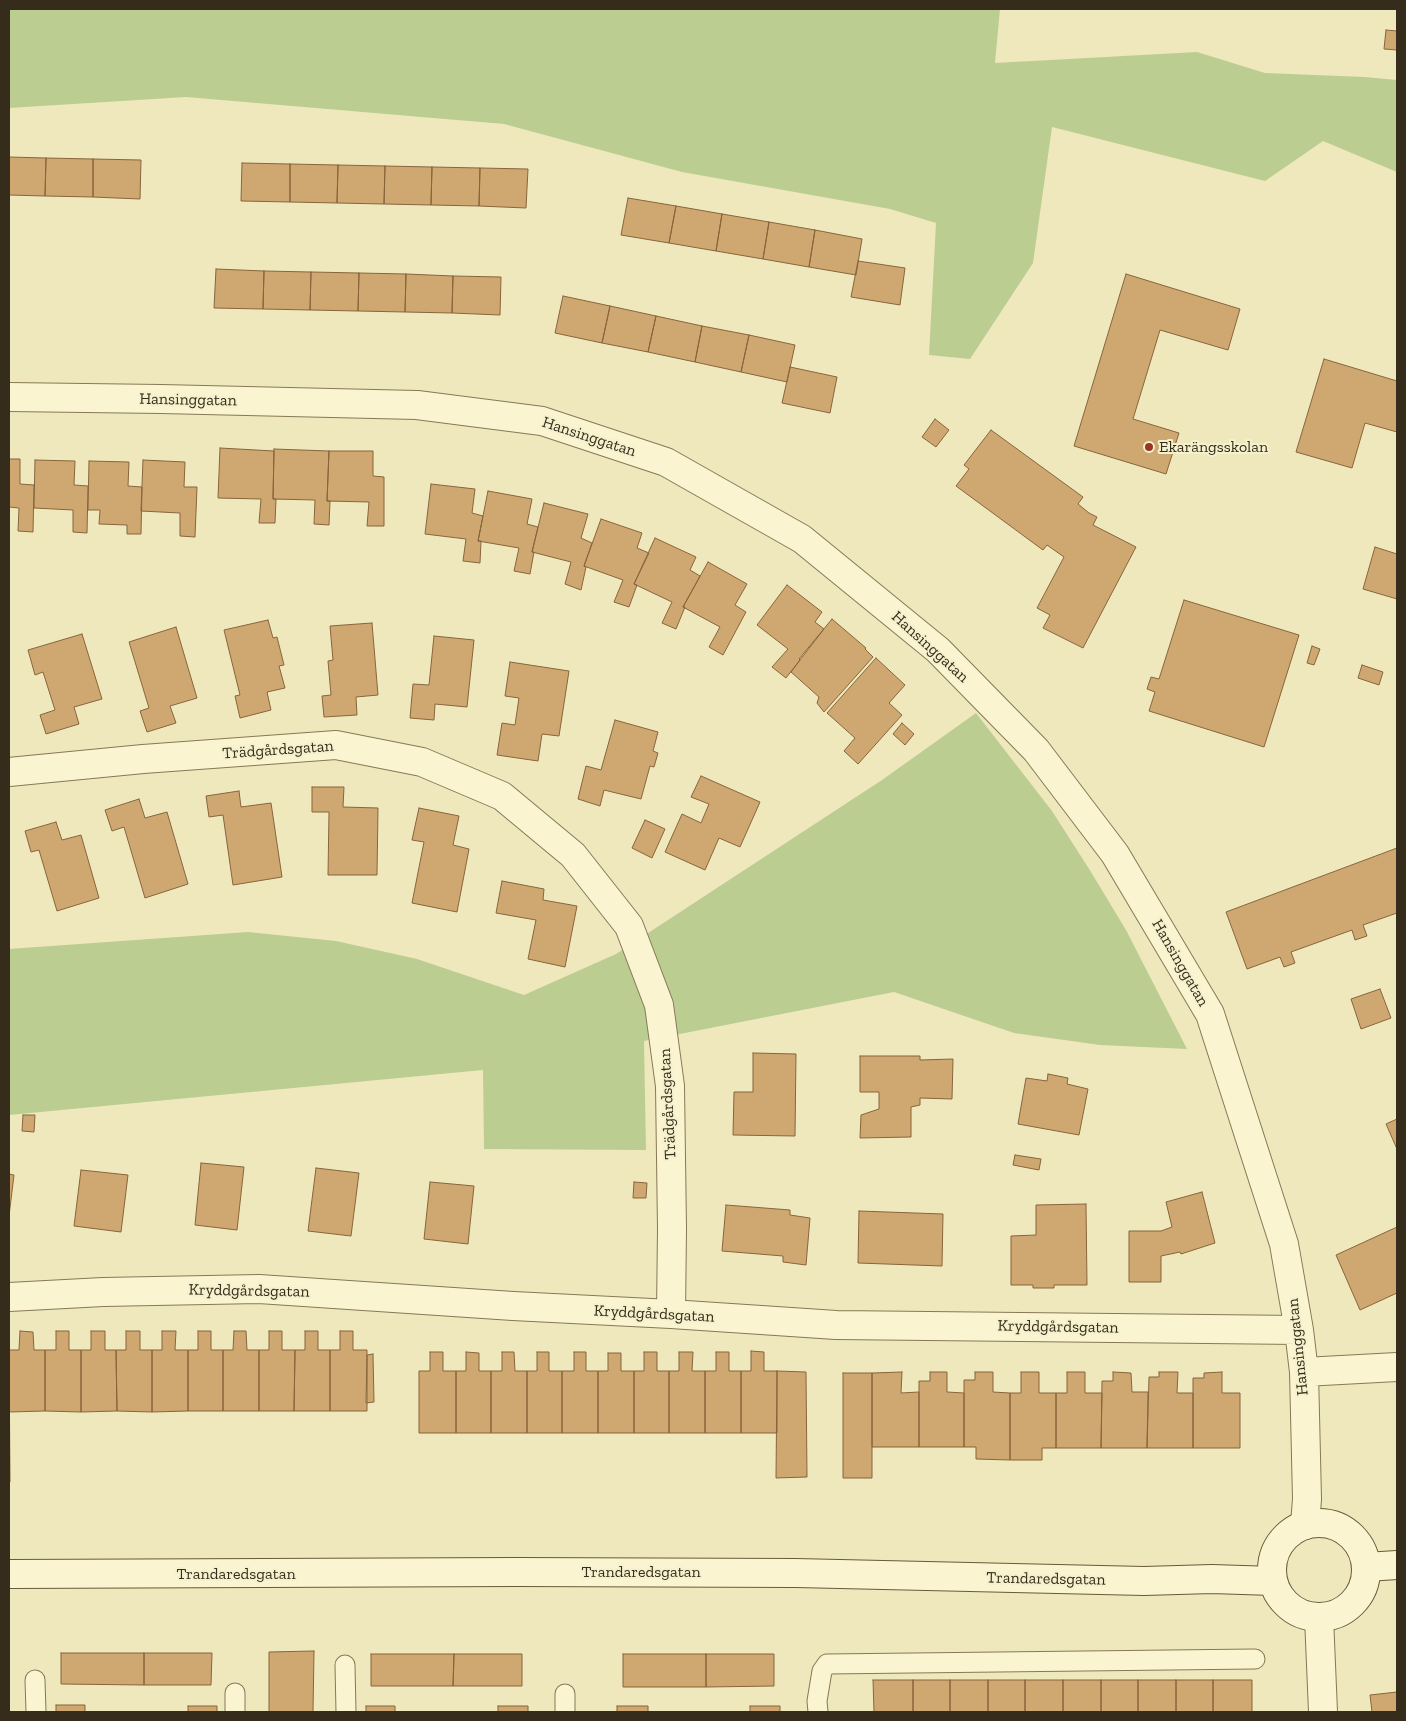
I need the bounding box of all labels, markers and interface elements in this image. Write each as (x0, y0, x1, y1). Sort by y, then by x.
street label: Hansinggatan (139, 390, 237, 410)
street label: Hansinggatan (540, 413, 638, 461)
place label: Ekarängsskolan (1159, 437, 1268, 457)
marker: Ekarängsskolan (1143, 441, 1155, 453)
street label: Hansinggatan (887, 607, 973, 687)
street label: Trädgårdsgatan (222, 737, 334, 763)
street label: Hansinggatan (1147, 916, 1213, 1010)
street label: Trädgårdsgatan (656, 1048, 680, 1160)
street label: Kryddgårdsgatan (188, 1280, 310, 1302)
street label: Hansinggatan (1283, 1297, 1313, 1397)
street label: Kryddgårdsgatan (593, 1301, 715, 1327)
street label: Kryddgårdsgatan (997, 1316, 1119, 1338)
street label: Trandaredsgatan (581, 1562, 701, 1582)
street label: Trandaredsgatan (176, 1564, 296, 1584)
street label: Trandaredsgatan (986, 1568, 1106, 1590)

